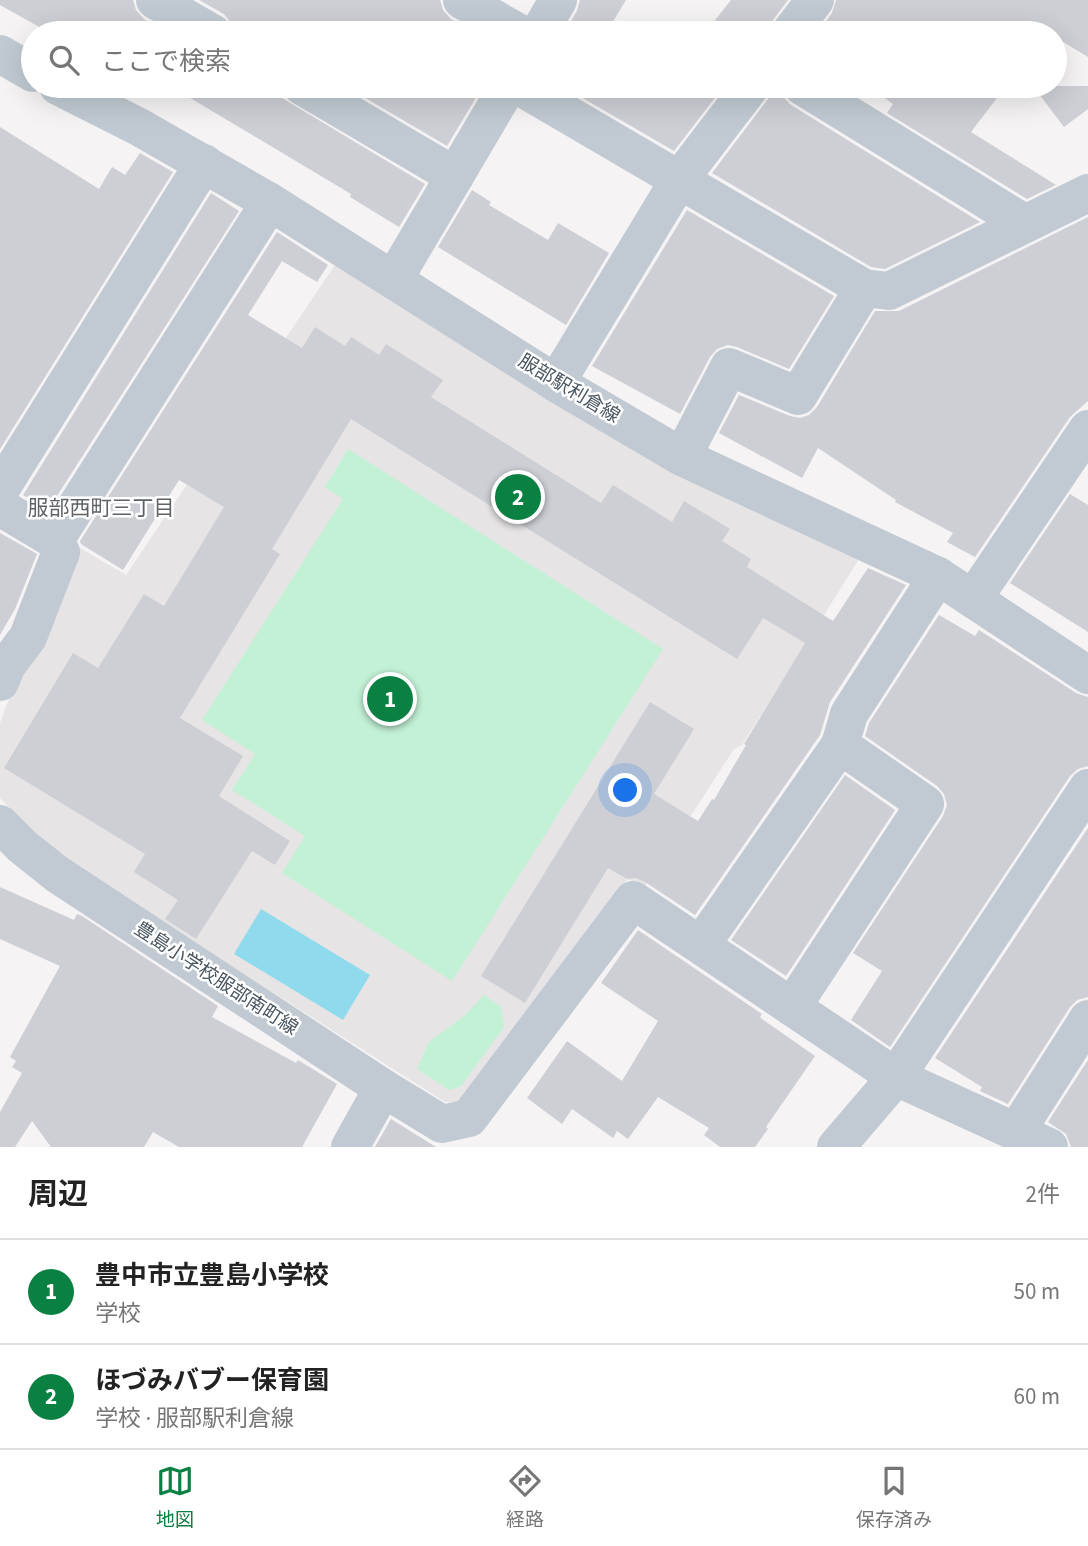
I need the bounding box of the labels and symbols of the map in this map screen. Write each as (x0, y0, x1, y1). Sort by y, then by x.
street label: 服部駅利倉線 (513, 348, 625, 430)
pin: 2 (495, 471, 541, 523)
district label: 服部西町三丁目 (28, 493, 175, 523)
pin: 1 (367, 673, 413, 725)
your location (608, 773, 642, 807)
street label: 豊島小学校服部南町線 (129, 916, 303, 1042)

